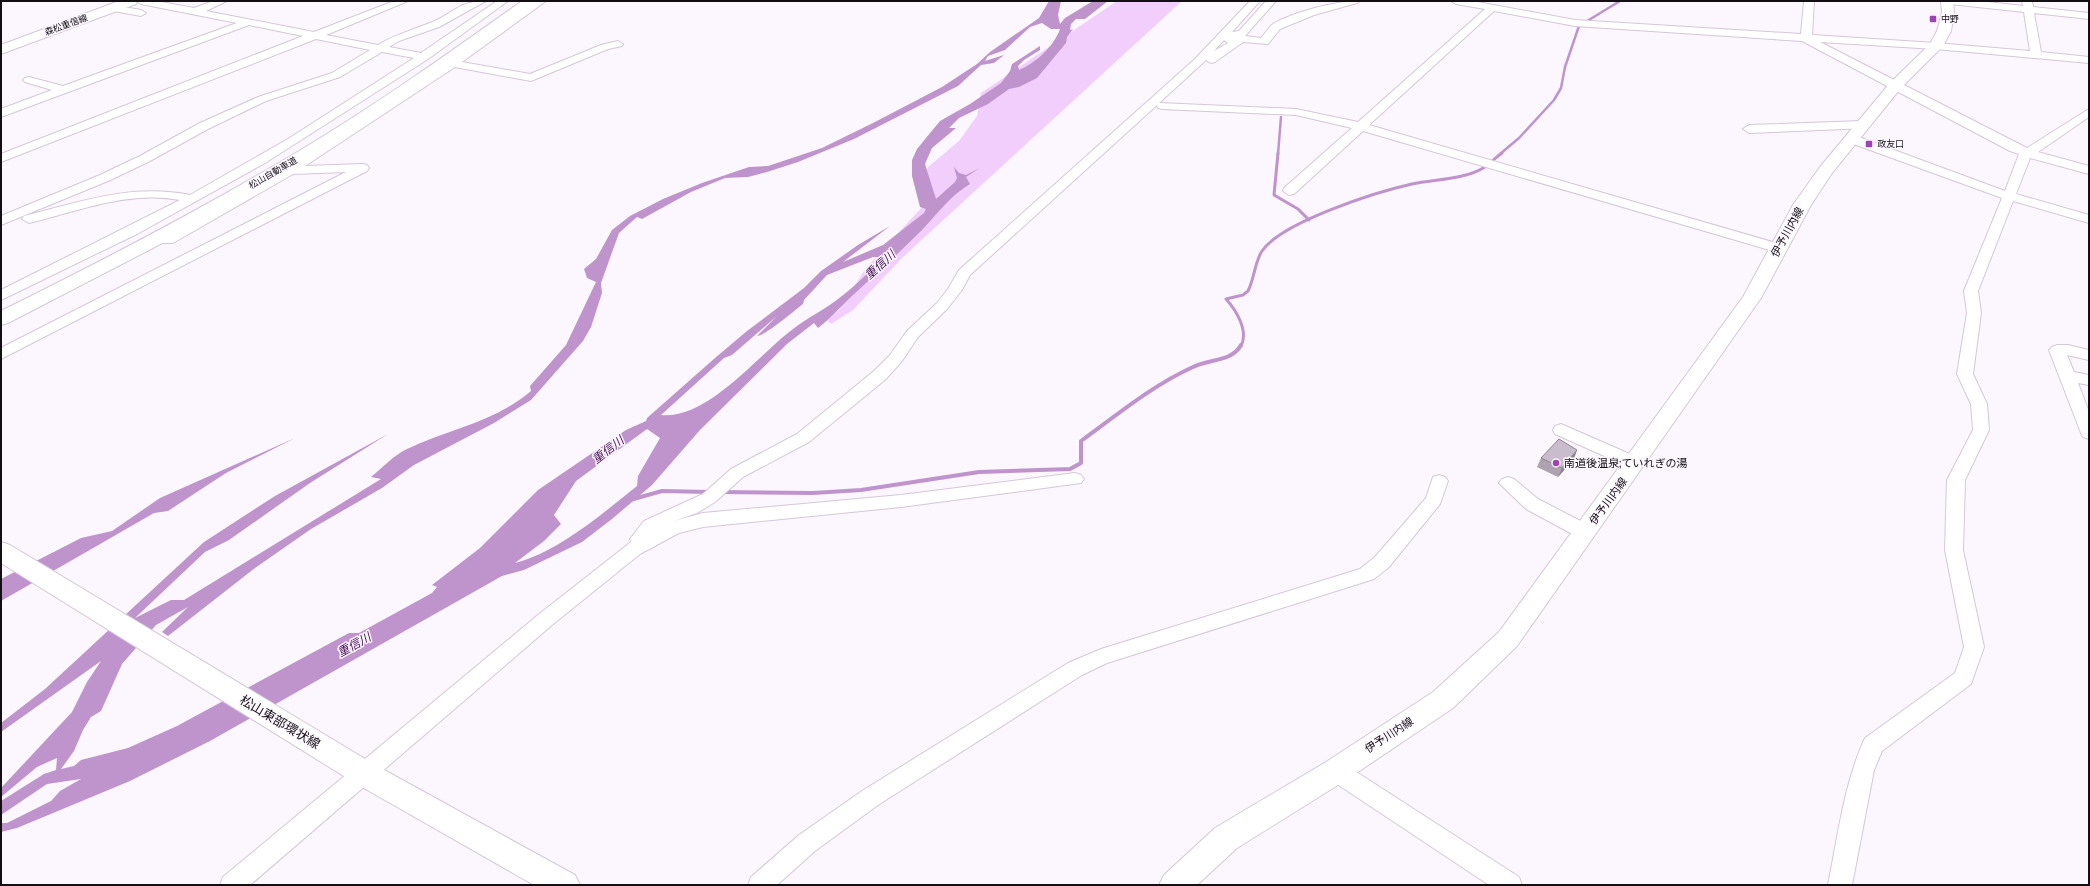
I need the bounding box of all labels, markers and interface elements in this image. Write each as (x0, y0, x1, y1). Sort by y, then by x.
street label: 森松重信線 (43, 11, 90, 38)
place label: 中野 (1941, 13, 1959, 25)
marker: 中野 (1928, 14, 1938, 24)
place label: 政友口 (1877, 138, 1904, 150)
marker: 政友口 (1864, 139, 1874, 149)
street label: 松山自動車道 (247, 154, 299, 192)
street label: 伊予川内線 (1768, 205, 1806, 259)
water label: 重信川 (861, 246, 900, 283)
water label: 重信川 (589, 431, 629, 467)
place label: 南道後温泉;ていれぎの湯 (1564, 456, 1688, 470)
marker: 南道後温泉;ていれぎの湯 (1551, 458, 1561, 468)
street label: 伊予川内線 (1586, 475, 1630, 527)
water label: 重信川 (334, 628, 375, 661)
street label: 松山東部環状線 (237, 691, 323, 753)
street label: 伊予川内線 (1362, 714, 1416, 756)

